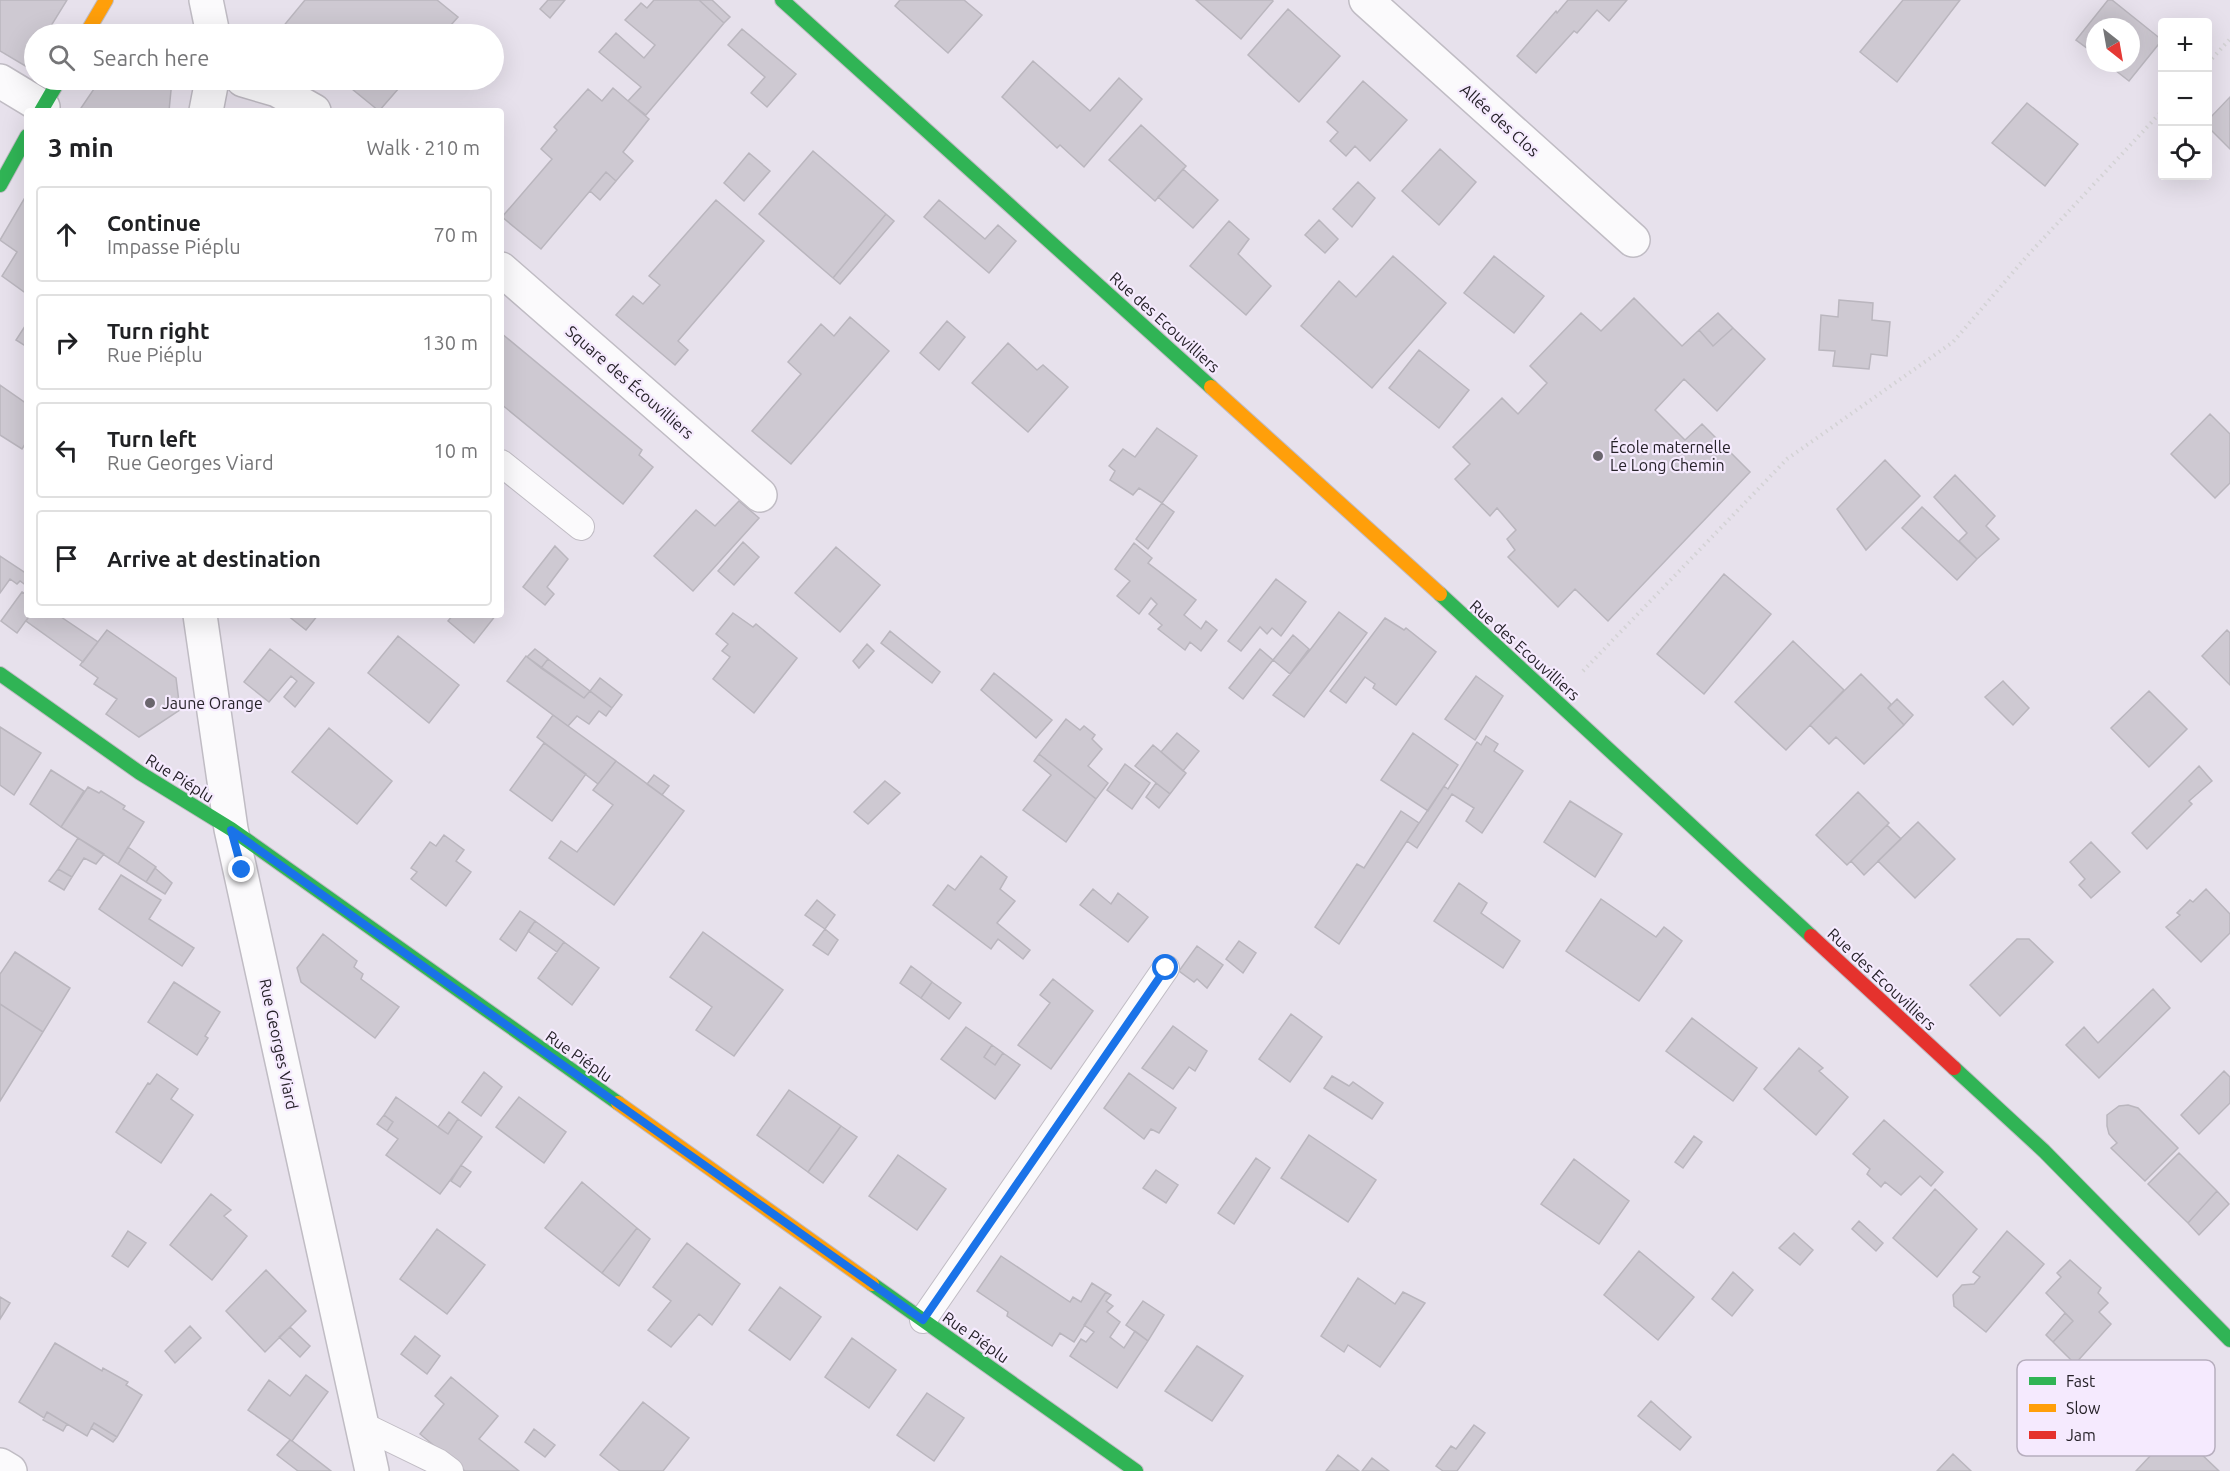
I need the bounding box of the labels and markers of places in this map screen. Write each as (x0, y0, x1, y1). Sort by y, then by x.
place label: École maternelle Le Long Chemin (1610, 436, 1731, 474)
marker: École maternelle Le Long Chemin (1591, 449, 1605, 463)
place label: Jaune Orange (162, 694, 263, 712)
marker: Jaune Orange (143, 696, 157, 710)

